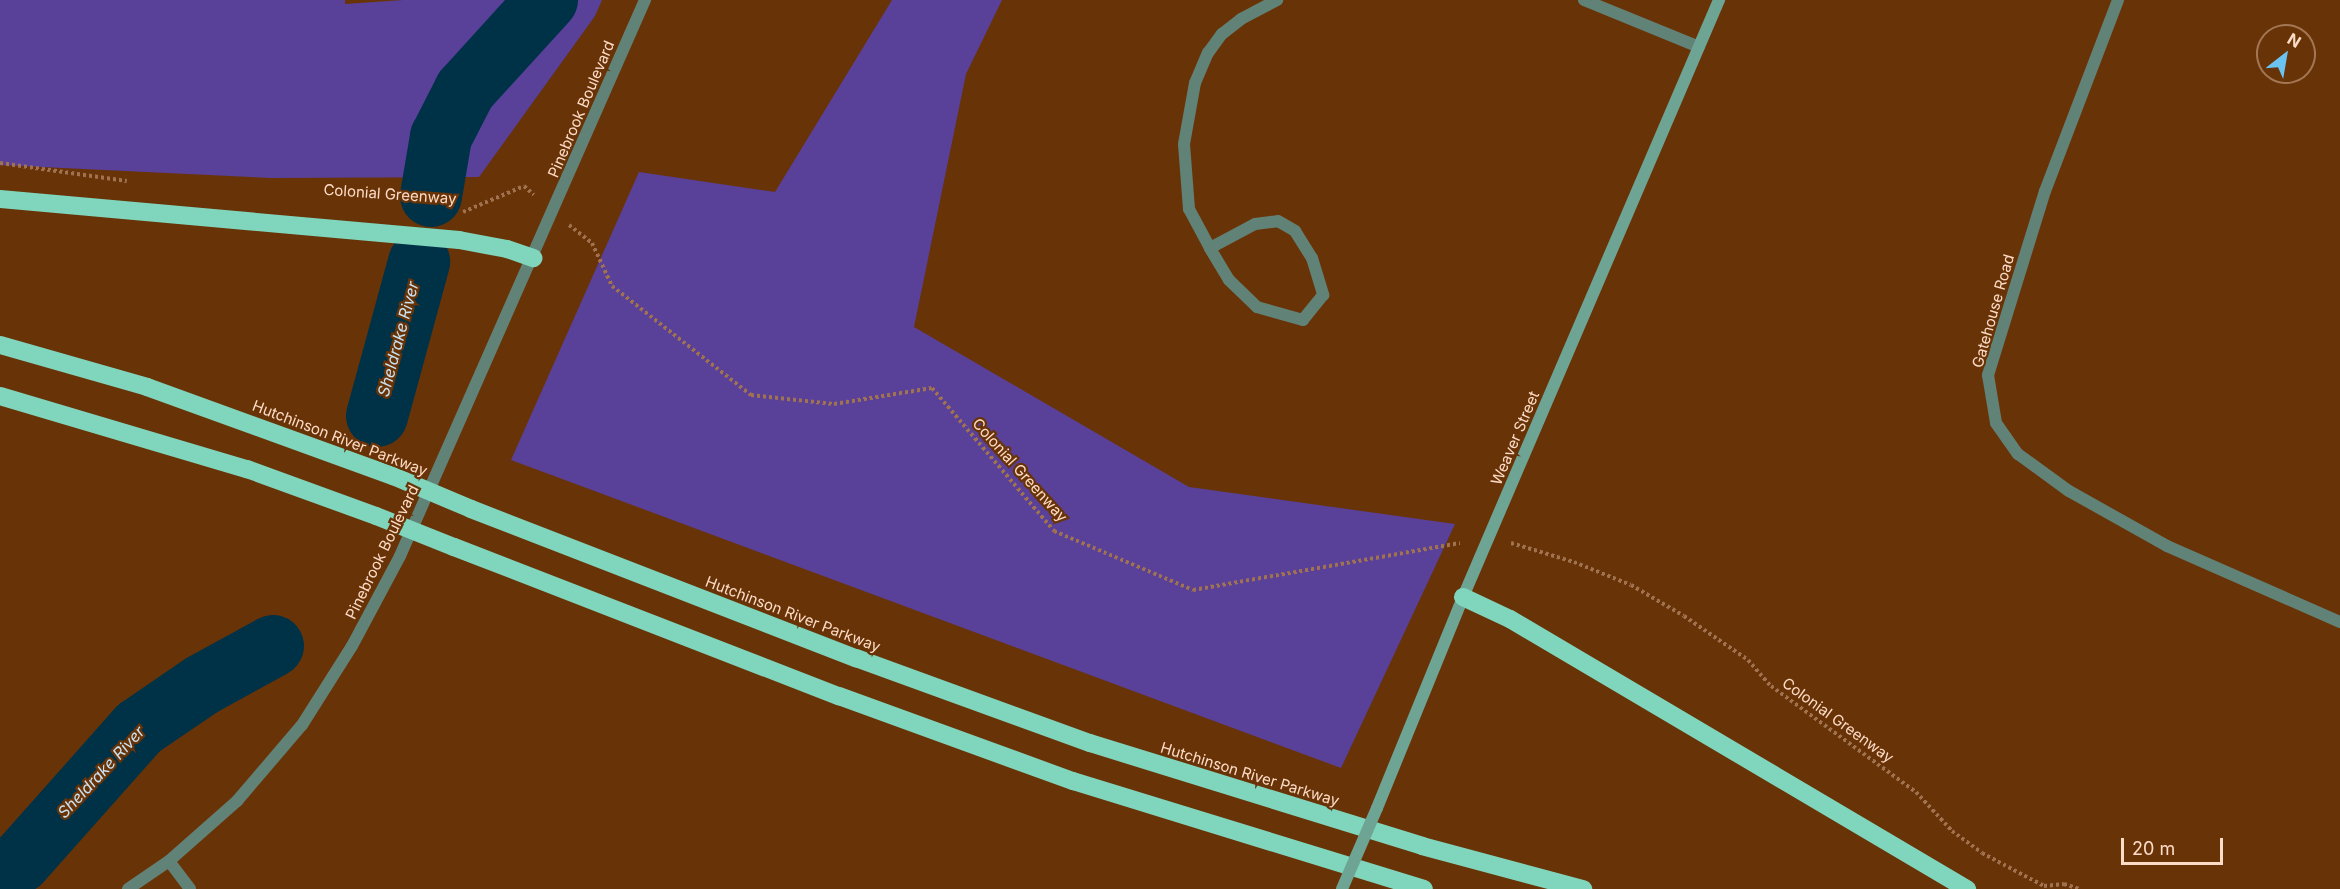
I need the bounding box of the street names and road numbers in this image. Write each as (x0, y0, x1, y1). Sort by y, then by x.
street label: Pinebrook Boulevard (544, 38, 618, 180)
street label: Colonial Greenway (323, 180, 457, 208)
street label: Gatehouse Road (1968, 252, 2018, 370)
street label: Weaver Street (1487, 388, 1543, 488)
street label: Hutchinson River Parkway (250, 396, 430, 480)
street label: Colonial Greenway (969, 414, 1071, 526)
street label: Pinebrook Boulevard (342, 482, 422, 622)
street label: Hutchinson River Parkway (703, 572, 883, 656)
street label: Colonial Greenway (1779, 674, 1897, 766)
street label: Hutchinson River Parkway (1159, 738, 1341, 810)

